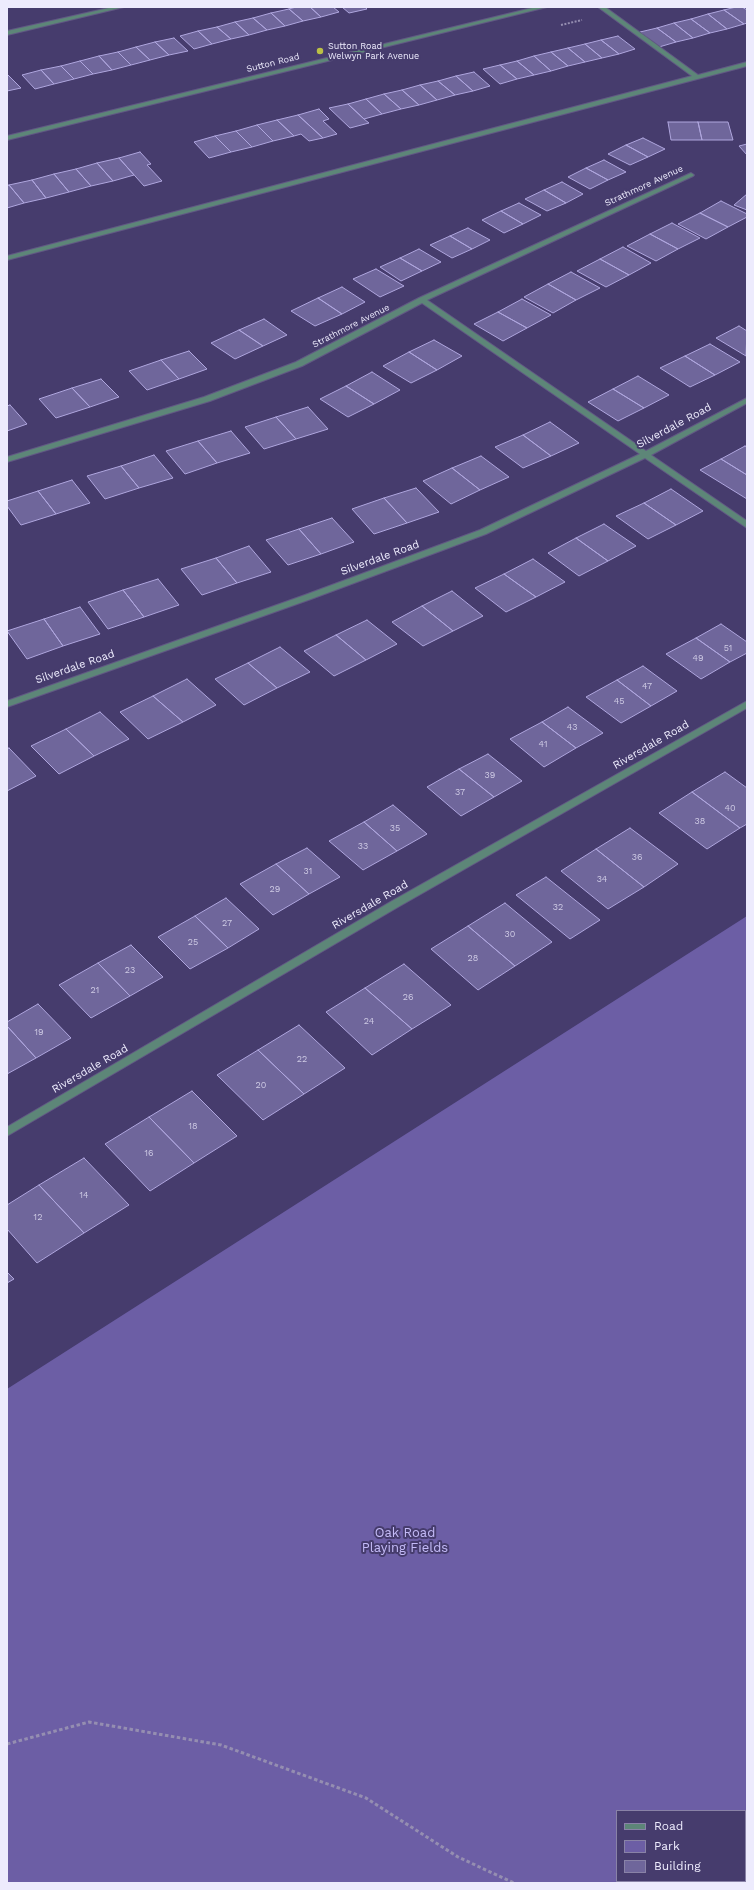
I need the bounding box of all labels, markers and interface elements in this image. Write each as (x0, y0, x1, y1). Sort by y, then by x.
place label: Sutton Road Welwyn Park Avenue (328, 41, 419, 62)
marker: Sutton Road Welwyn Park Avenue (315, 46, 325, 56)
street label: Sutton Road (245, 51, 301, 75)
street label: Strathmore Avenue (603, 163, 685, 209)
street label: Strathmore Avenue (311, 302, 391, 350)
street label: Silverdale Road (634, 401, 714, 451)
street label: Silverdale Road (339, 538, 421, 578)
house number: 51 (724, 643, 732, 653)
street label: Silverdale Road (34, 647, 116, 687)
house number: 49 (692, 653, 704, 663)
house number: 47 (642, 681, 652, 691)
house number: 45 (614, 696, 624, 706)
street label: Riversdale Road (611, 718, 691, 772)
house number: 43 (567, 722, 577, 732)
house number: 41 (539, 739, 547, 749)
house number: 39 (485, 770, 495, 780)
house number: 37 (455, 787, 465, 797)
house number: 40 (724, 803, 736, 813)
house number: 38 (695, 816, 705, 826)
house number: 35 (390, 823, 400, 833)
house number: 33 (358, 841, 368, 851)
house number: 36 (632, 852, 642, 862)
house number: 31 (304, 866, 312, 876)
house number: 34 (597, 874, 607, 884)
street label: Riversdale Road (330, 878, 410, 932)
house number: 29 (270, 884, 280, 894)
house number: 32 (553, 902, 563, 912)
house number: 27 (222, 918, 232, 928)
house number: 30 (505, 929, 515, 939)
house number: 25 (188, 937, 198, 947)
house number: 28 (468, 953, 478, 963)
house number: 23 (125, 965, 135, 975)
house number: 21 (91, 985, 99, 995)
house number: 26 (403, 992, 413, 1002)
house number: 24 (364, 1016, 374, 1026)
house number: 19 (34, 1027, 44, 1037)
street label: Riversdale Road (50, 1042, 130, 1096)
house number: 22 (297, 1054, 307, 1064)
house number: 20 (256, 1080, 266, 1090)
house number: 18 (188, 1121, 198, 1131)
house number: 16 (145, 1148, 153, 1158)
house number: 14 (79, 1190, 89, 1200)
house number: 12 (34, 1212, 42, 1222)
park label: Oak Road Playing Fields (362, 1525, 448, 1556)
legend (616, 1810, 746, 1882)
text: Road (654, 1819, 683, 1833)
text: Park (654, 1839, 680, 1853)
text: Building (654, 1859, 701, 1873)

